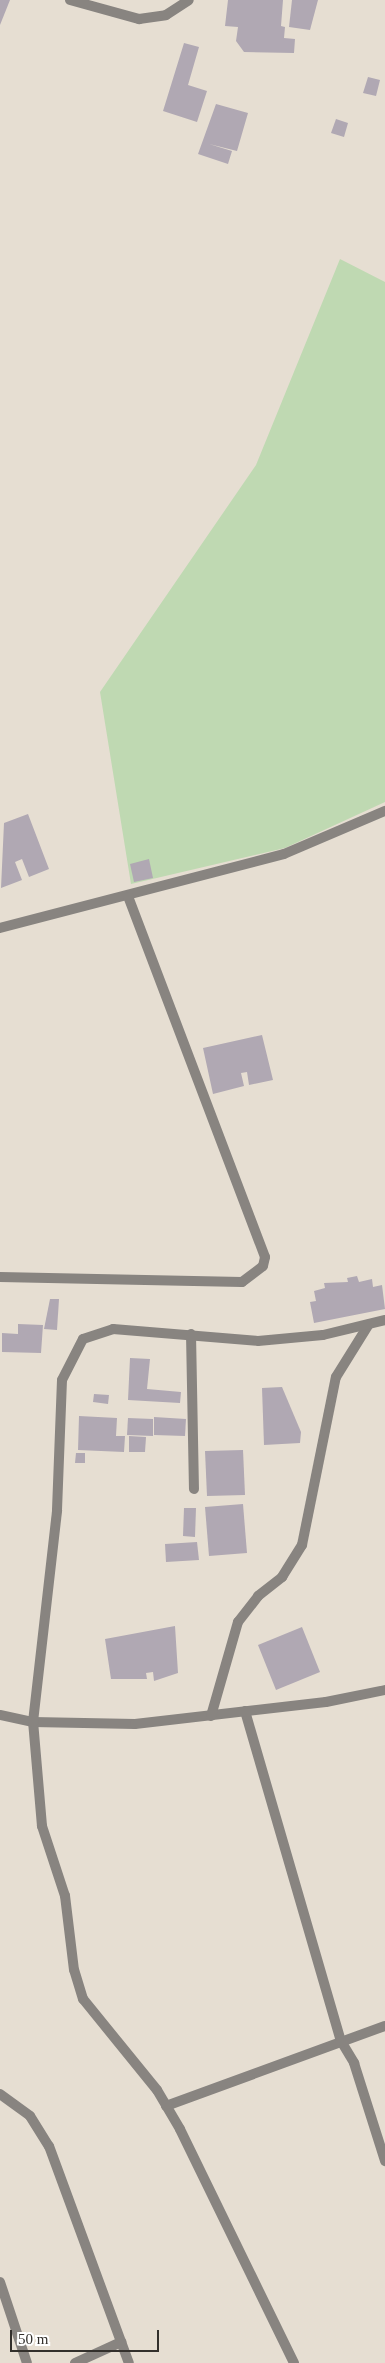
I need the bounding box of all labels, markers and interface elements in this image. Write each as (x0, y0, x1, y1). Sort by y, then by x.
scale bar (12, 2320, 161, 2352)
text: 50 m (18, 2331, 48, 2347)

